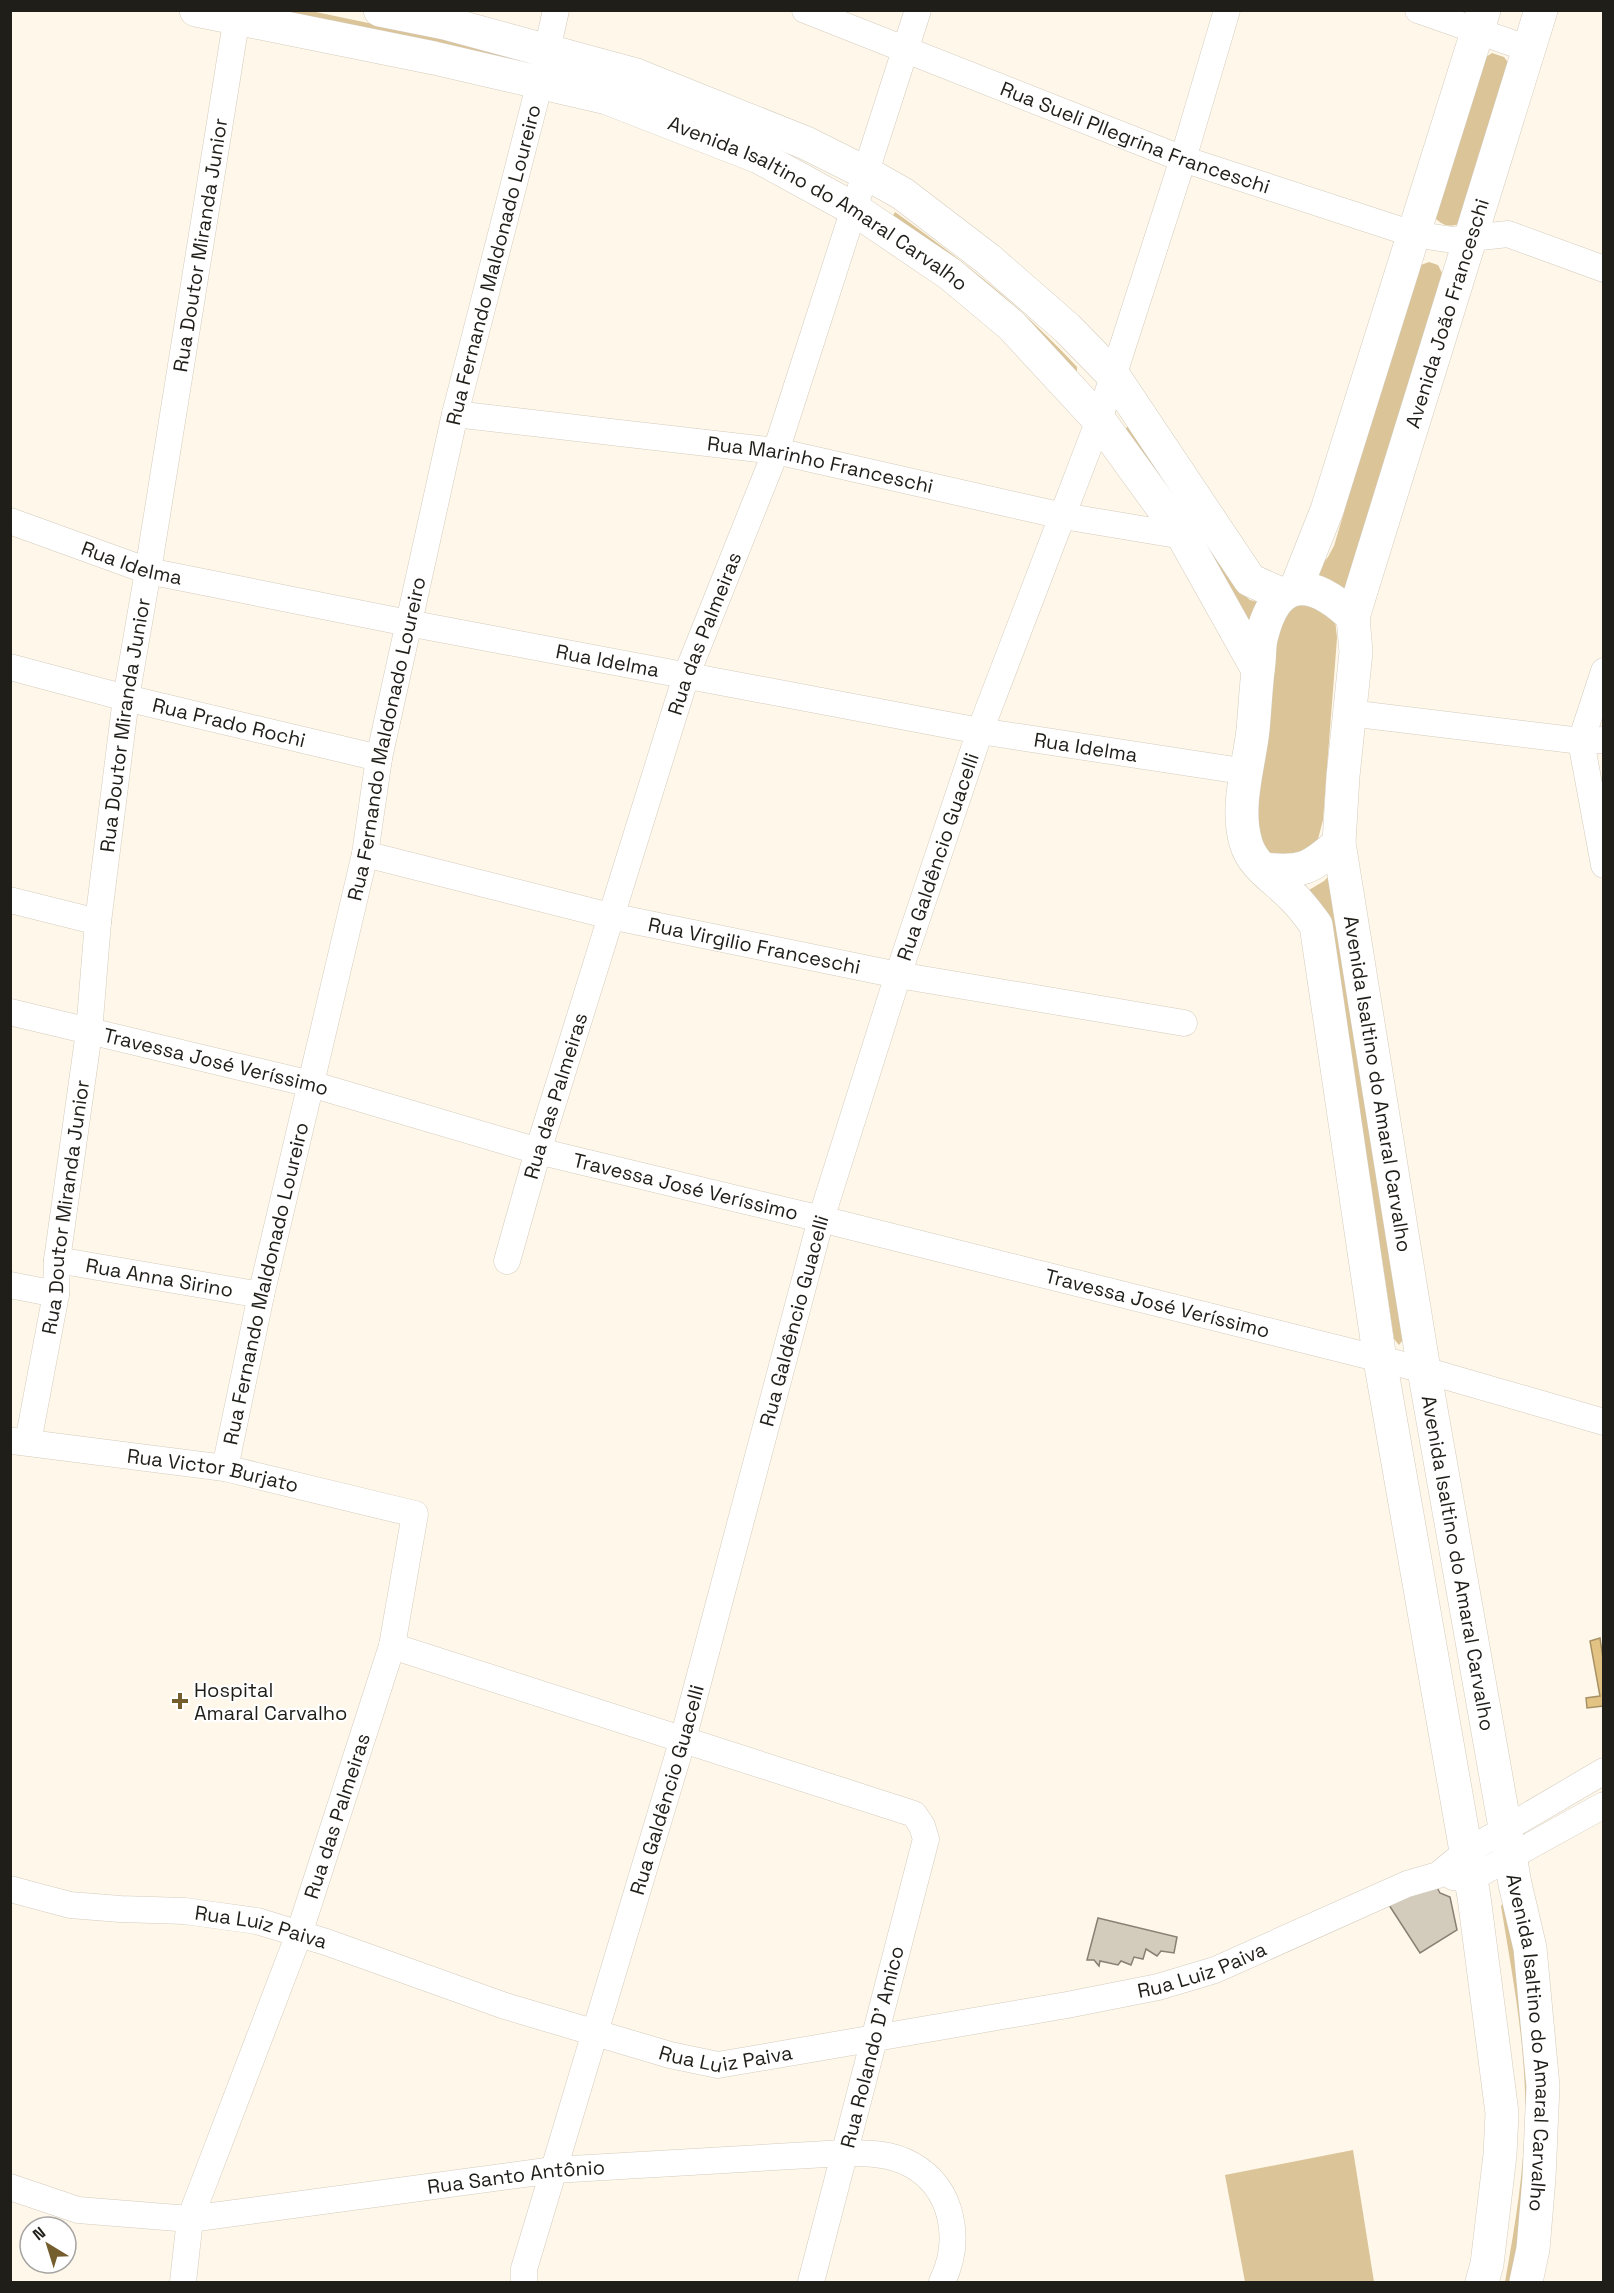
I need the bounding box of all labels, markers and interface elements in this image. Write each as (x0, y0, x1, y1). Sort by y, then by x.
street label: Rua Sueli Pllegrina Franceschi (997, 75, 1273, 199)
street label: Rua Fernando Maldonado Loureiro (440, 102, 547, 428)
street label: Avenida Isaltino do Amaral Carvalho (664, 110, 973, 297)
street label: Rua Doutor Miranda Junior (167, 116, 233, 374)
street label: Avenida João Franceschi (1399, 195, 1495, 431)
street label: Rua Marinho Franceschi (706, 430, 936, 499)
street label: Rua Idelma (78, 535, 184, 591)
street label: Rua das Palmeiras (662, 548, 747, 718)
street label: Rua Fernando Maldonado Loureiro (341, 574, 432, 903)
street label: Rua Doutor Miranda Junior (94, 596, 156, 854)
street label: Rua Idelma (554, 638, 661, 683)
street label: Rua Prado Rochi (150, 692, 308, 753)
street label: Rua Idelma (1032, 726, 1139, 768)
street label: Rua Galdêncio Guacelli (891, 749, 985, 964)
street label: Rua Virgilio Franceschi (646, 911, 863, 980)
street label: Avenida Isaltino do Amaral Carvalho (1338, 914, 1418, 1254)
street label: Rua das Palmeiras (518, 1010, 593, 1182)
street label: Travessa José Veríssimo (101, 1022, 332, 1102)
street label: Rua Doutor Miranda Junior (36, 1078, 95, 1337)
street label: Rua Fernando Maldonado Loureiro (217, 1120, 314, 1447)
street label: Travessa José Veríssimo (570, 1147, 801, 1226)
street label: Rua Galdêncio Guacelli (753, 1212, 834, 1429)
street label: Rua Anna Sirino (84, 1252, 235, 1303)
street label: Travessa José Veríssimo (1042, 1263, 1272, 1344)
street label: Avenida Isaltino do Amaral Carvalho (1416, 1393, 1501, 1733)
street label: Rua Victor Burjato (125, 1443, 301, 1498)
place label: Hospital Amaral Carvalho (194, 1677, 347, 1726)
street label: Rua Galdêncio Guacelli (624, 1682, 710, 1898)
marker: Hospital Amaral Carvalho (171, 1692, 189, 1710)
street label: Rua das Palmeiras (298, 1730, 376, 1902)
street label: Avenida Isaltino do Amaral Carvalho (1500, 1872, 1556, 2213)
street label: Rua Luiz Paiva (193, 1900, 330, 1955)
street label: Rua Luiz Paiva (1135, 1936, 1270, 2004)
street label: Rua Rolando D' Amico (834, 1943, 910, 2151)
street label: Rua Luiz Paiva (656, 2039, 794, 2079)
street label: Rua Santo Antônio (426, 2154, 606, 2200)
north arrow (18, 2215, 78, 2275)
text: N (28, 2222, 50, 2245)

